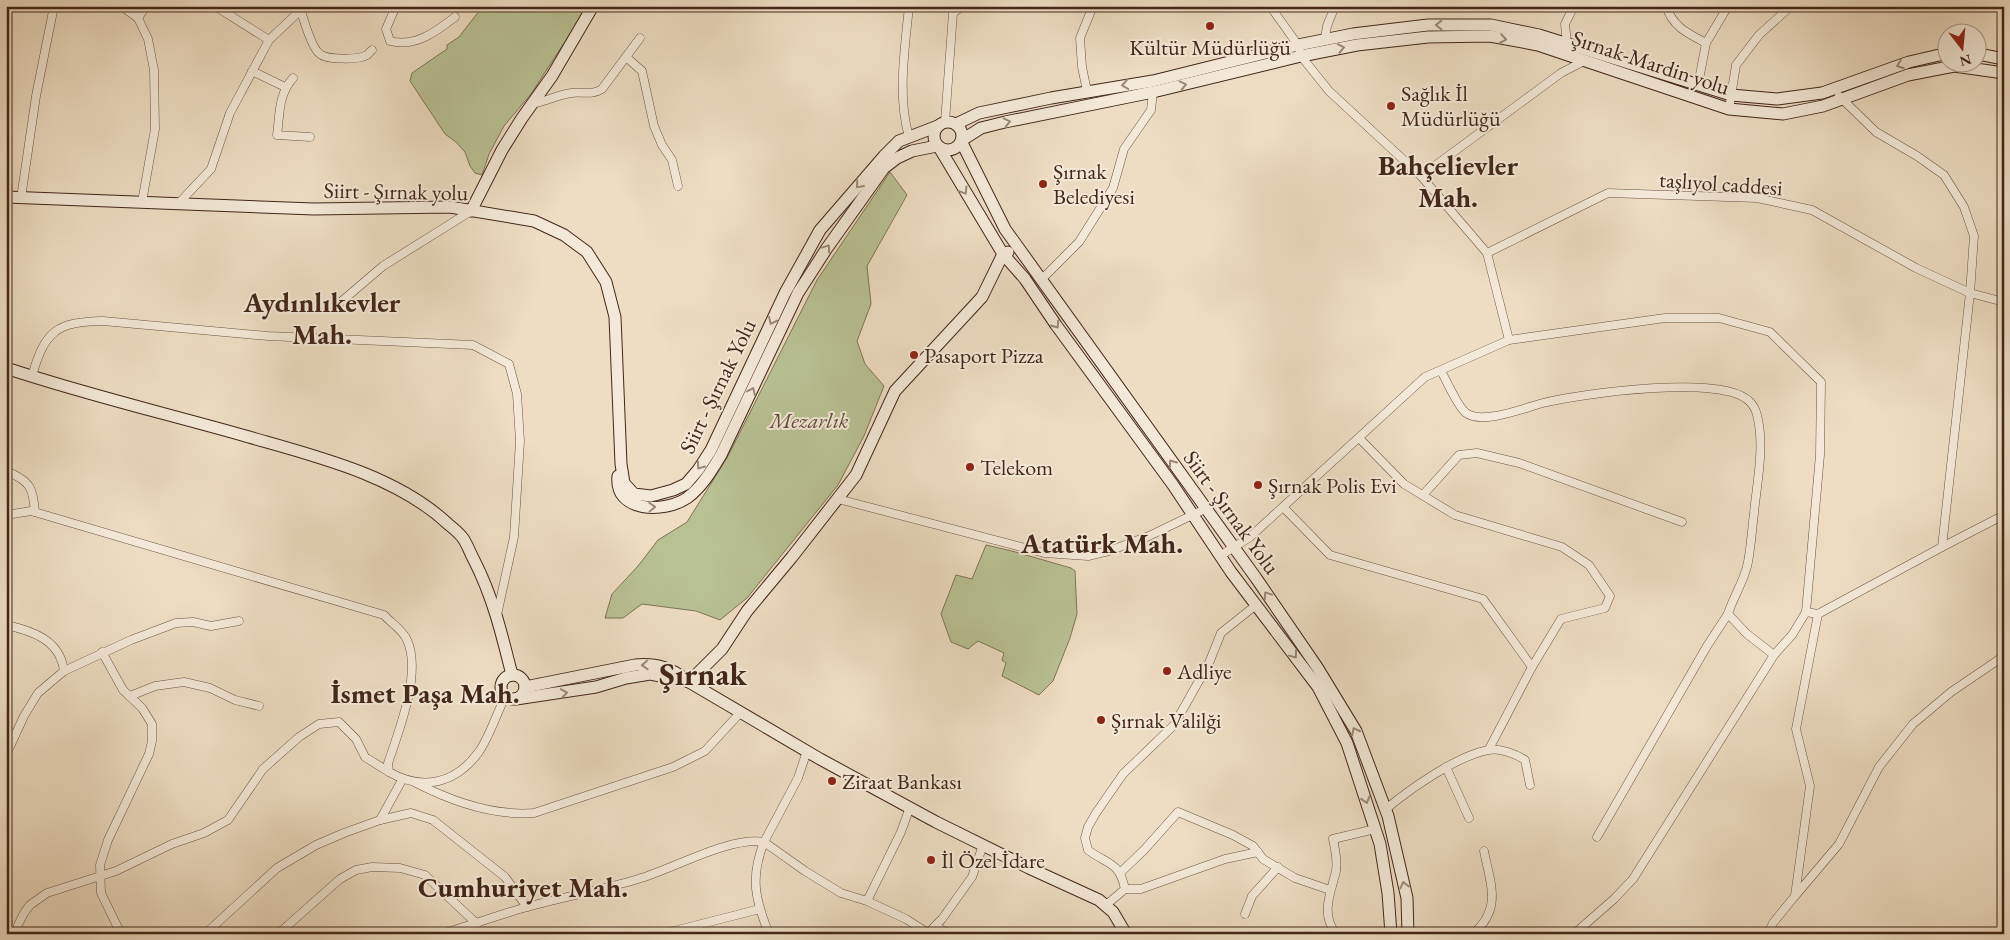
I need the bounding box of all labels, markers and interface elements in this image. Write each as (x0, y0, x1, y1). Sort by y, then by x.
marker: Kültür Müdürlüğü (1204, 20, 1216, 32)
one-way arrow (1434, 20, 1442, 30)
north arrow (1938, 22, 1988, 72)
street label: Şırnak-Mardin yolu (1568, 23, 1734, 102)
place label: Kültür Müdürlüğü (1129, 33, 1291, 62)
one-way arrow (1498, 33, 1507, 43)
one-way arrow (1337, 44, 1346, 54)
text: N (1957, 50, 1974, 71)
one-way arrow (1897, 59, 1905, 69)
place label: Sağlık İl Müdürlüğü (1401, 79, 1501, 133)
one-way arrow (1121, 80, 1129, 90)
one-way arrow (1178, 80, 1187, 91)
marker: Sağlık İl Müdürlüğü (1385, 100, 1397, 112)
one-way arrow (1002, 117, 1011, 128)
district label: Bahçelievler Mah. (1378, 147, 1518, 215)
place label: Şırnak Belediyesi (1053, 157, 1135, 211)
street label: taşlıyol caddesi (1658, 165, 1784, 202)
street label: Siirt - Şırnak yolu (323, 176, 469, 207)
marker: Şırnak Belediyesi (1037, 178, 1049, 190)
one-way arrow (856, 179, 865, 188)
one-way arrow (958, 186, 968, 195)
one-way arrow (821, 244, 830, 253)
district label: Aydınlıkevler Mah. (243, 284, 401, 352)
street label: Siirt - Şırnak Yolu (672, 314, 763, 458)
one-way arrow (767, 316, 778, 325)
one-way arrow (1050, 319, 1059, 329)
place label: Pasaport Pizza (924, 341, 1044, 370)
marker: Pasaport Pizza (908, 349, 920, 361)
one-way arrow (746, 387, 756, 396)
park label: Mezarlık (767, 406, 849, 435)
street label: Siirt - Şırnak Yolu (1177, 445, 1287, 580)
place label: Telekom (980, 453, 1053, 482)
one-way arrow (1169, 459, 1178, 469)
one-way arrow (697, 460, 706, 470)
marker: Telekom (964, 461, 976, 473)
place label: Şırnak Polis Evi (1268, 471, 1397, 500)
marker: Şırnak Polis Evi (1252, 479, 1264, 491)
one-way arrow (648, 501, 656, 512)
district label: Atatürk Mah. (1020, 525, 1183, 561)
one-way arrow (1264, 591, 1273, 600)
one-way arrow (1289, 649, 1297, 658)
district label: Şırnak (659, 653, 747, 695)
place label: Adliye (1176, 657, 1232, 686)
one-way arrow (640, 659, 648, 670)
marker: Adliye (1161, 665, 1173, 677)
district label: İsmet Paşa Mah. (330, 675, 520, 711)
one-way arrow (560, 688, 569, 698)
place label: Şırnak Valilği (1111, 706, 1221, 735)
marker: Şırnak Valilği (1095, 714, 1107, 726)
one-way arrow (1351, 727, 1361, 736)
place label: Ziraat Bankası (842, 767, 962, 796)
marker: Ziraat Bankası (826, 775, 838, 787)
one-way arrow (1360, 795, 1370, 803)
place label: İl Özel İdare (941, 846, 1045, 875)
marker: İl Özel İdare (925, 854, 937, 866)
district label: Cumhuriyet Mah. (418, 869, 628, 905)
one-way arrow (1399, 881, 1410, 890)

